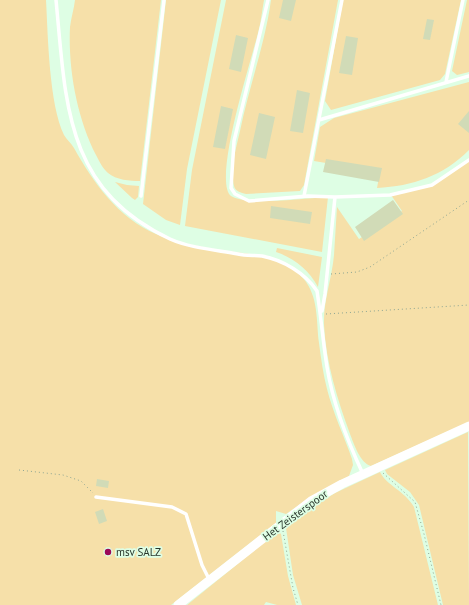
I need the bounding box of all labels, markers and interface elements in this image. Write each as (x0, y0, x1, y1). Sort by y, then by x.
street label: Het Zeisterspoor (260, 487, 330, 543)
place label: msv SALZ (116, 545, 161, 559)
marker: msv SALZ (103, 547, 113, 557)

